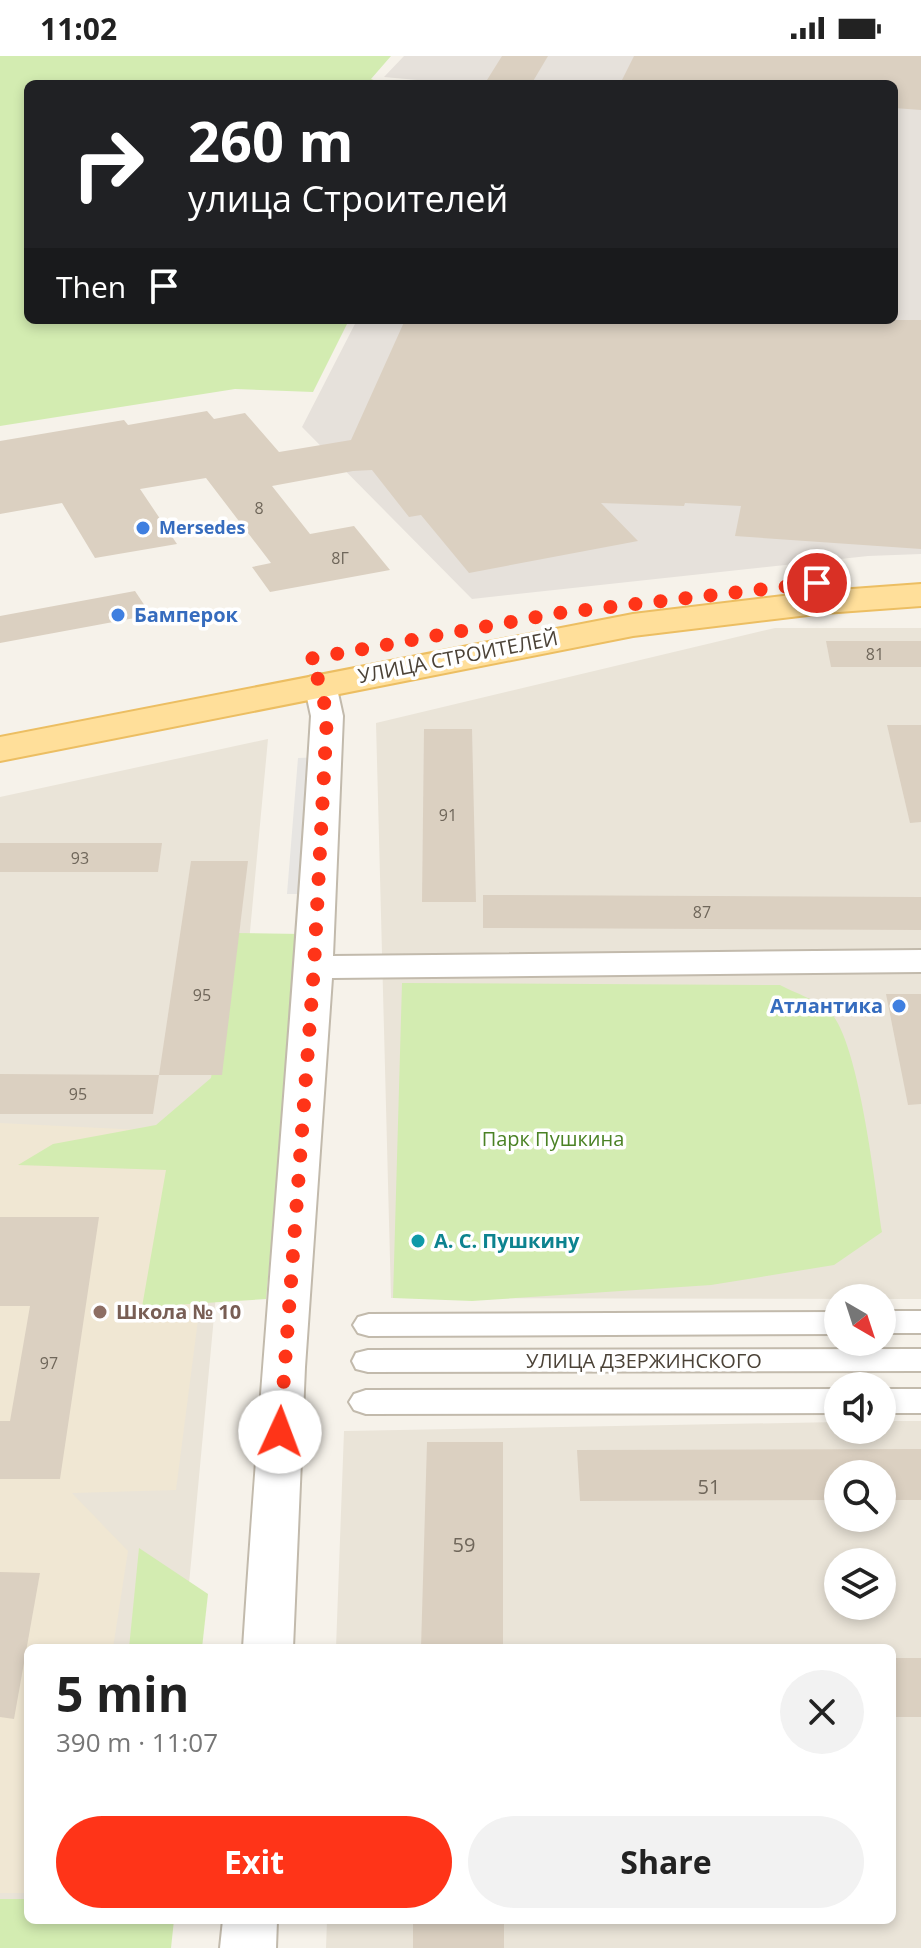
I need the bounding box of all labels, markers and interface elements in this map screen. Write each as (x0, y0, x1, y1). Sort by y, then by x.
text: 11:02 (40, 8, 117, 49)
text: 260 m (188, 102, 354, 178)
icon: right (56, 112, 160, 216)
text: улица Строителей (188, 174, 508, 223)
icon: arrive (142, 264, 186, 308)
text: Then (56, 266, 126, 307)
house number: 8 (254, 497, 264, 519)
place label: Mersedes (159, 515, 245, 539)
marker: Mersedes (134, 519, 152, 537)
house number: 8Г (331, 547, 349, 569)
pin (783, 549, 851, 617)
icon: arrive (795, 561, 839, 605)
place label: Бамперок (134, 601, 239, 628)
marker: Бамперок (109, 606, 127, 624)
street label: УЛИЦА СТРОИТЕЛЕЙ (356, 624, 560, 689)
house number: 81 (866, 643, 884, 665)
house number: 91 (439, 804, 457, 826)
house number: 93 (71, 847, 89, 869)
house number: 87 (693, 901, 711, 923)
house number: 95 (193, 984, 211, 1006)
place label: Атлантика (770, 992, 883, 1019)
marker: Атлантика (890, 997, 908, 1015)
house number: 95 (69, 1083, 87, 1105)
park label: Парк Пушкина (482, 1125, 624, 1152)
place label: А. С. Пушкину (434, 1227, 580, 1254)
marker: А. С. Пушкину (409, 1232, 427, 1250)
north arrow (824, 1284, 896, 1356)
map controls (824, 1284, 896, 1620)
place label: Школа № 10 (116, 1298, 241, 1325)
marker: Школа № 10 (91, 1303, 109, 1321)
street label: УЛИЦА ДЗЕРЖИНСКОГО (526, 1347, 762, 1374)
house number: 97 (40, 1352, 58, 1374)
button: sound (824, 1372, 896, 1444)
position arrow (238, 1390, 322, 1474)
button: search (824, 1460, 896, 1532)
house number: 51 (698, 1473, 720, 1500)
house number: 59 (453, 1531, 475, 1558)
button: layers (824, 1548, 896, 1620)
text: 5 min (56, 1661, 189, 1726)
button: close (780, 1670, 864, 1754)
text: 390 m · 11:07 (56, 1724, 218, 1760)
button: Exit (56, 1816, 452, 1908)
button: Share (468, 1816, 864, 1908)

